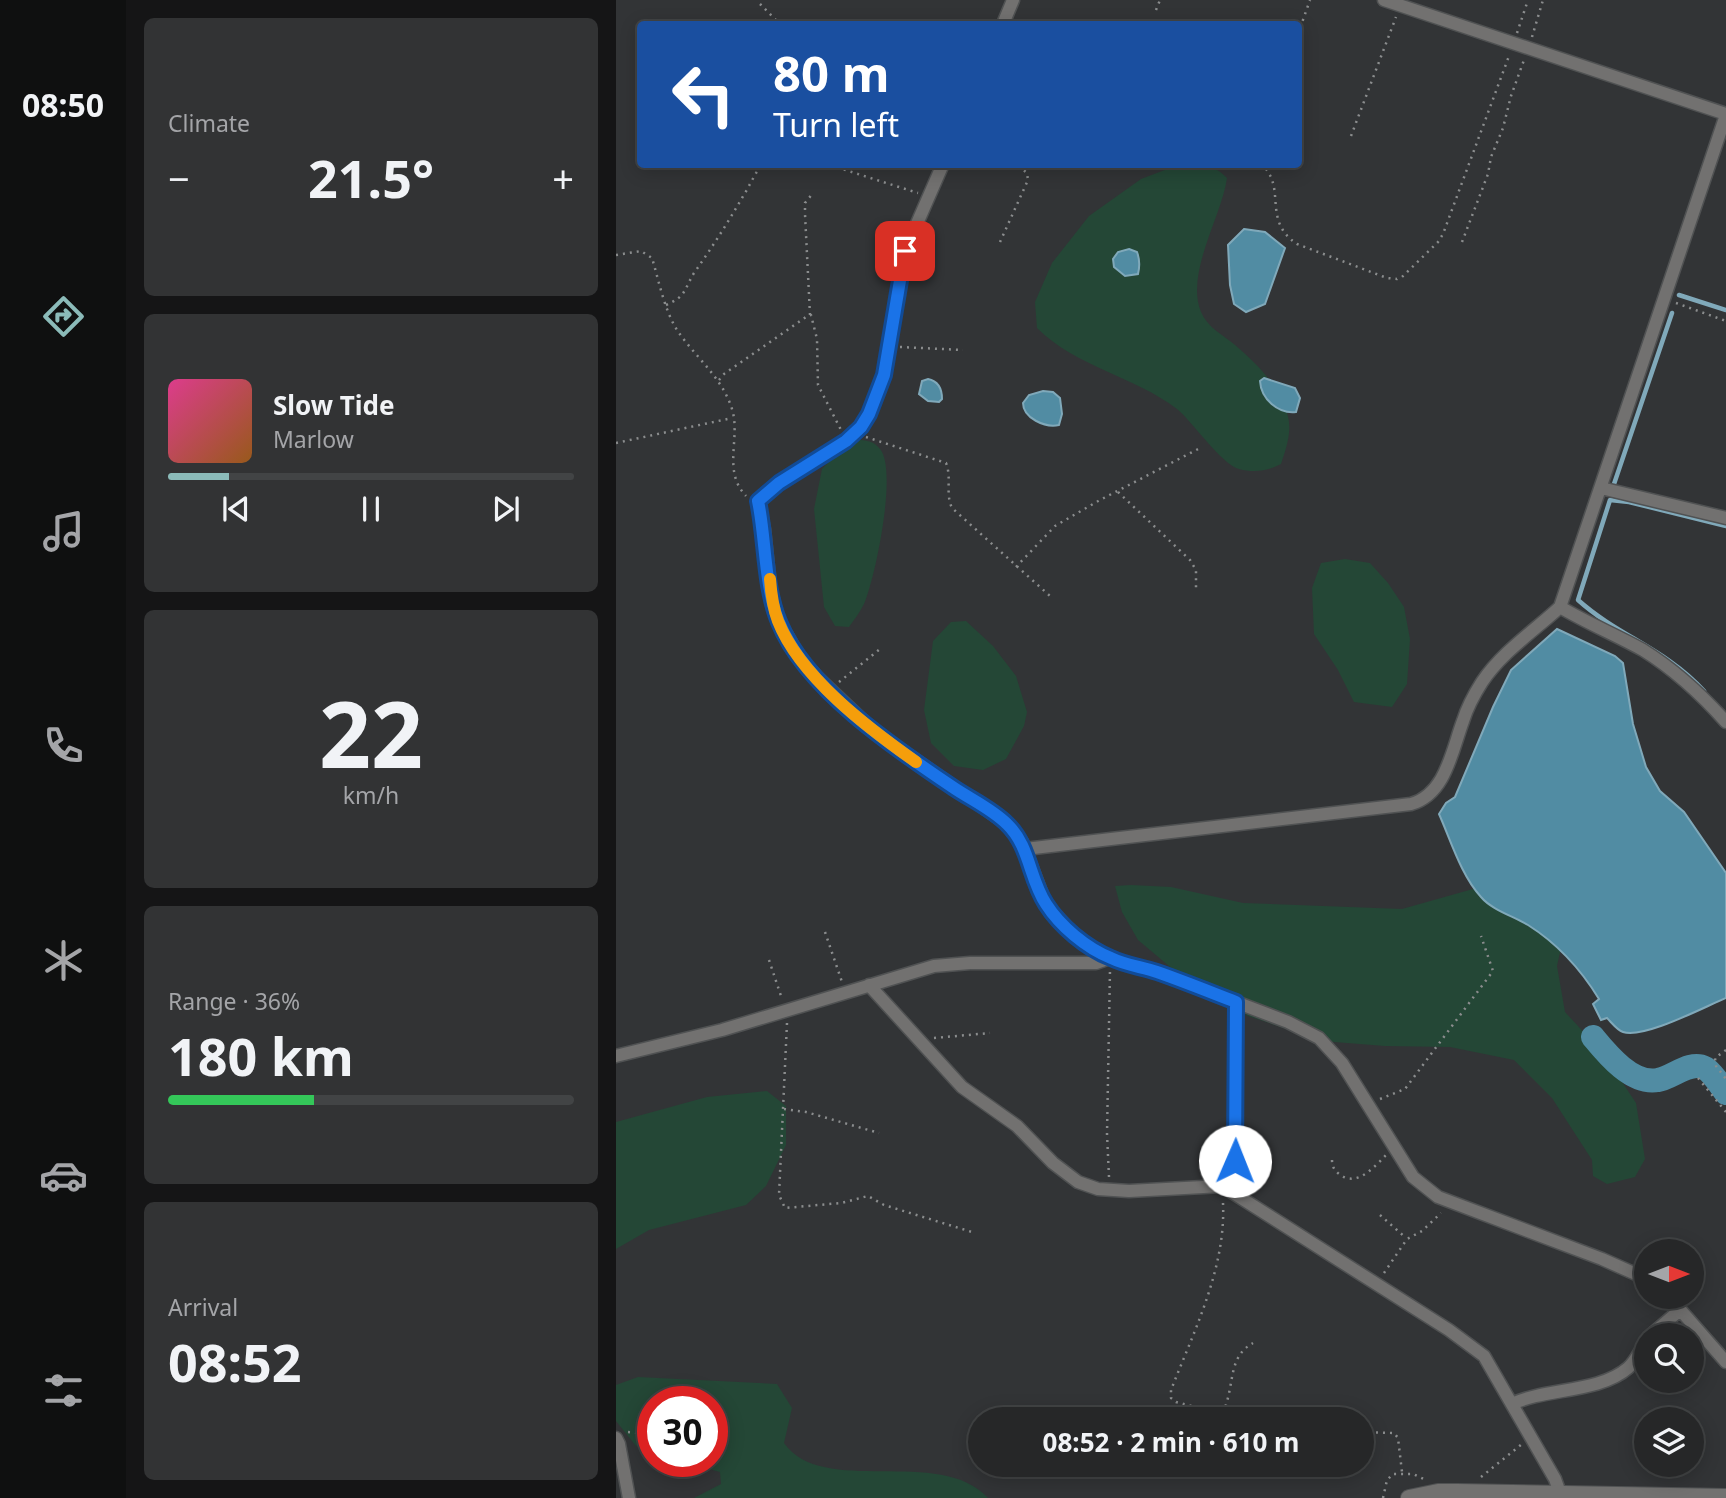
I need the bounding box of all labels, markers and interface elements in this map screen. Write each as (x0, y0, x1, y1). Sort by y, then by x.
text: 80 m (773, 40, 890, 106)
icon: left (658, 49, 749, 140)
text: 08:50 (22, 83, 104, 126)
text: Turn left (773, 103, 899, 146)
text: Climate (168, 107, 250, 139)
text: 21.5° (308, 142, 434, 213)
text: − (168, 152, 190, 204)
text: + (552, 152, 574, 204)
pin (875, 221, 935, 281)
icon: arrive (886, 232, 924, 270)
icon: directions (39, 292, 88, 341)
text: Slow Tide (273, 387, 395, 423)
text: Marlow (273, 423, 354, 455)
icon: previous (217, 490, 255, 528)
icon: pause (352, 490, 390, 528)
icon: next (487, 490, 525, 528)
icon: music (39, 507, 88, 556)
text: 22 (319, 671, 423, 795)
icon: phone (39, 721, 88, 770)
text: km/h (343, 779, 399, 811)
icon: climate (39, 936, 88, 985)
text: Range · 36% (168, 985, 300, 1017)
text: 180 km (168, 1020, 354, 1091)
position arrow (1198, 1124, 1272, 1198)
icon: car (39, 1151, 88, 1200)
north arrow (1634, 1239, 1704, 1309)
map controls (1634, 1239, 1704, 1477)
text: Arrival (168, 1291, 238, 1323)
button: search (1634, 1323, 1704, 1393)
text: 08:52 (168, 1326, 302, 1397)
icon: filters (39, 1366, 88, 1415)
speed limit sign: 30 (637, 1386, 728, 1477)
button: layers (1634, 1407, 1704, 1477)
text: 08:52 · 2 min · 610 m (1043, 1424, 1299, 1460)

